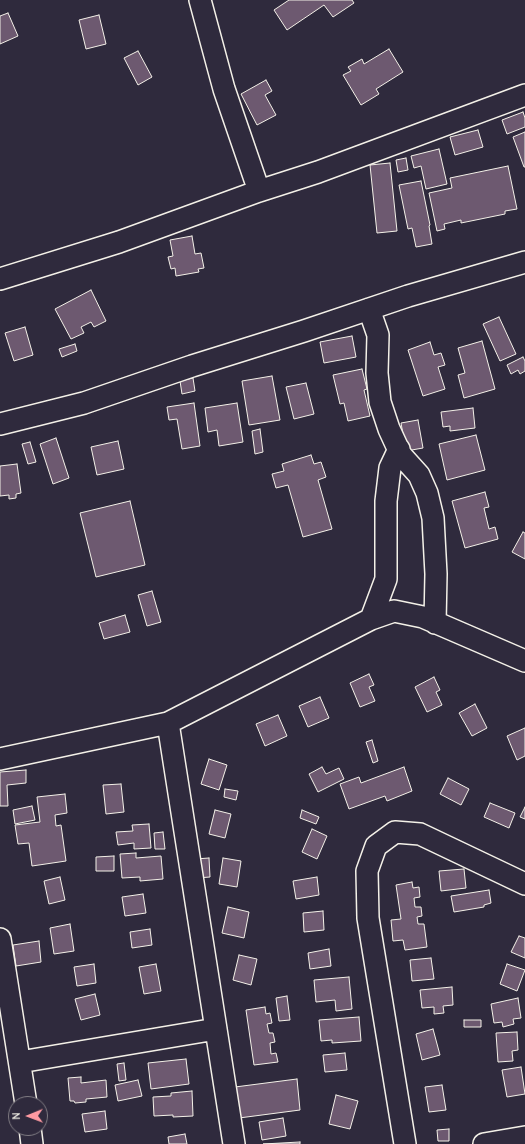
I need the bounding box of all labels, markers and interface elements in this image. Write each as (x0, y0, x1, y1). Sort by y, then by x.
north arrow (8, 1096, 48, 1136)
text: N (10, 1112, 23, 1120)

